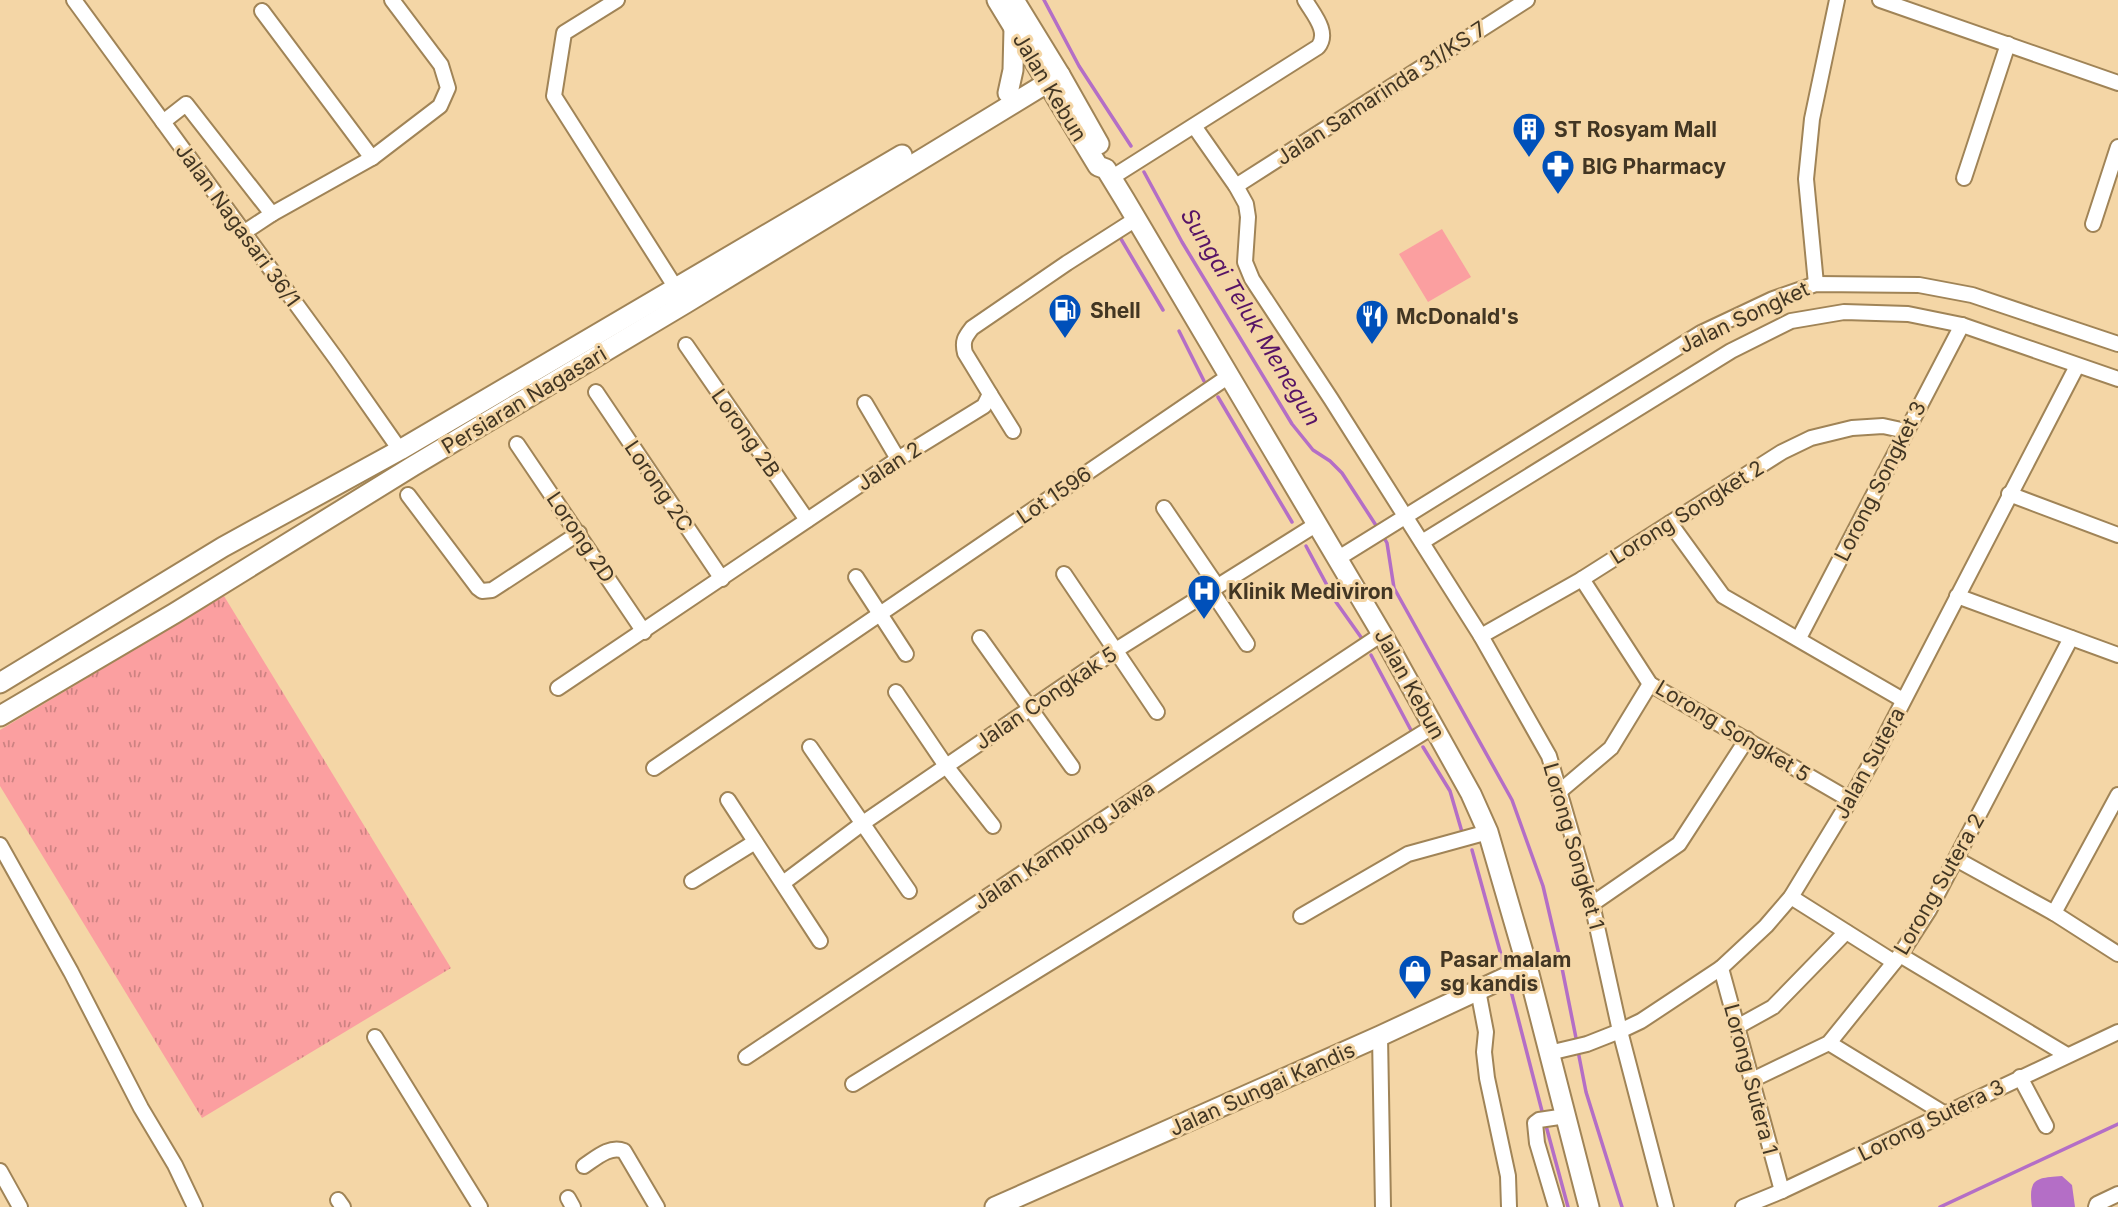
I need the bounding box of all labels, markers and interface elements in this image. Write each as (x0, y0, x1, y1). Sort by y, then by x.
street label: Jalan Samarinda 31/KS 7 (1271, 16, 1491, 170)
street label: Jalan Kebun (1008, 28, 1092, 146)
building icon: ST Rosyam Mall (1510, 110, 1548, 159)
place label: ST Rosyam Mall (1554, 117, 1717, 142)
street label: Jalan Nagasari 36/1 (170, 139, 306, 311)
pharmacy icon: BIG Pharmacy (1539, 147, 1577, 196)
place label: BIG Pharmacy (1582, 154, 1726, 179)
water label: Sungai Teluk Menegun (1175, 203, 1327, 431)
street label: Jalan Songket (1675, 276, 1813, 358)
fuel station icon: Shell (1046, 291, 1084, 340)
restaurant icon: McDonald's (1353, 297, 1391, 346)
place label: Shell (1090, 298, 1141, 323)
place label: McDonald's (1396, 304, 1519, 329)
street label: Persiaran Nagasari (437, 341, 611, 459)
street label: Lorong 2B (706, 384, 786, 482)
street label: Lorong Songket 3 (1829, 397, 1931, 565)
street label: Lorong 2C (620, 436, 698, 536)
street label: Jalan 2 (852, 436, 926, 496)
street label: Lorong Songket 2 (1606, 455, 1768, 569)
street label: Lot 1596 (1012, 461, 1096, 529)
street label: Lorong 2D (542, 487, 620, 587)
hospital icon: Klinik Mediviron (1185, 572, 1223, 621)
place label: Klinik Mediviron (1228, 579, 1394, 604)
street label: Jalan Kebun (1369, 625, 1451, 743)
street label: Jalan Congkak 5 (970, 641, 1122, 755)
street label: Lorong Songket 5 (1651, 675, 1815, 787)
street label: Jalan Sutera (1828, 703, 1910, 823)
street label: Lorong Songket 1 (1538, 760, 1610, 932)
street label: Jalan Kampung Jawa (969, 775, 1159, 915)
street label: Lorong Sutera 2 (1888, 809, 1990, 959)
place label: Pasar malam sg kandis (1440, 947, 1571, 996)
shop icon: Pasar malam sg kandis (1396, 952, 1434, 1001)
street label: Lorong Sutera 1 (1719, 1001, 1783, 1157)
street label: Jalan Sungai Kandis (1165, 1037, 1359, 1141)
street label: Lorong Sutera 3 (1854, 1074, 2008, 1166)

